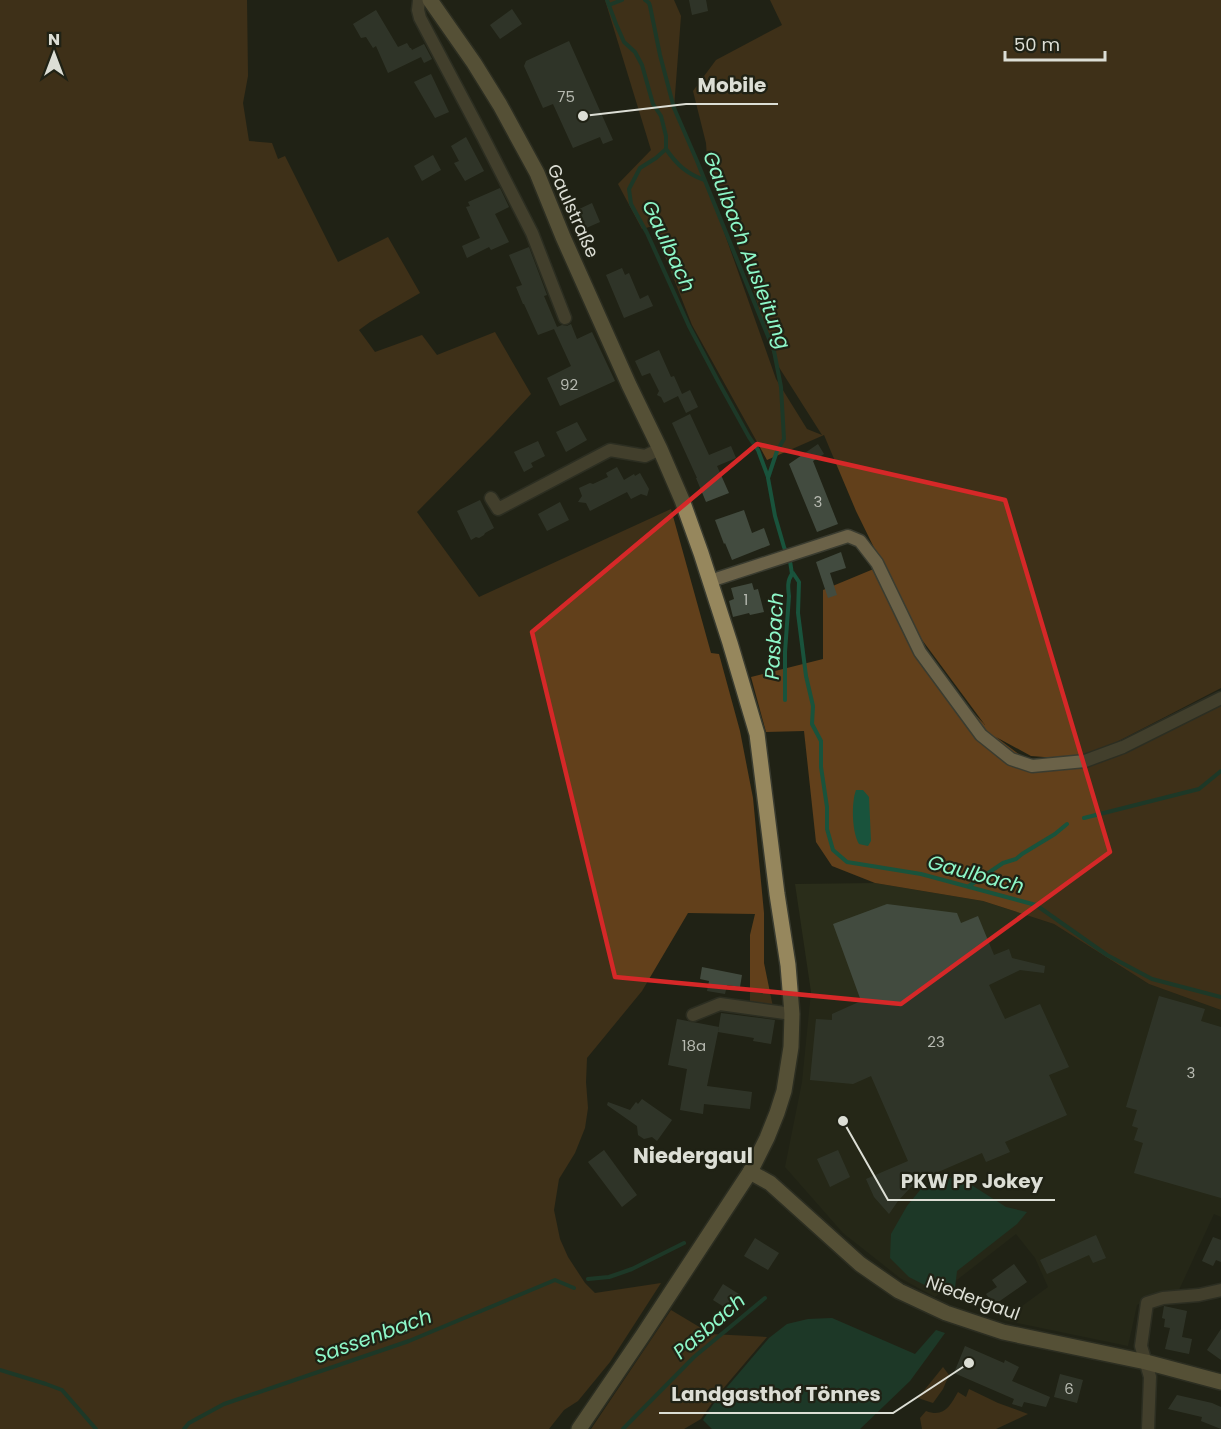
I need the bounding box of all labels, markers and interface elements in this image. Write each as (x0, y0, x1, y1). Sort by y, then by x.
north arrow (24, 24, 84, 84)
scale bar (1005, 24, 1106, 62)
text: N (48, 28, 60, 51)
text: 50 m (1014, 32, 1060, 57)
callout: Mobile (686, 66, 778, 104)
text: Mobile (698, 71, 766, 99)
house number: 75 (557, 86, 575, 107)
water label: Gaulbach Ausleitung (696, 147, 798, 353)
street label: Gaulstraße (542, 160, 605, 262)
water label: Gaulbach (635, 195, 703, 297)
house number: 92 (560, 374, 578, 395)
house number: 3 (814, 491, 822, 512)
house number: 1 (744, 589, 748, 610)
water label: Pasbach (758, 592, 790, 680)
water label: Gaulbach (925, 848, 1027, 900)
house number: 23 (927, 1031, 945, 1052)
house number: 18a (682, 1035, 706, 1056)
house number: 3 (1187, 1062, 1195, 1083)
district label: Niedergaul (633, 1141, 753, 1170)
callout: PKW PP Jokey (888, 1162, 1055, 1200)
text: PKW PP Jokey (901, 1167, 1044, 1195)
street label: Niedergaul (923, 1269, 1024, 1326)
water label: Pasbach (667, 1287, 751, 1365)
water label: Sassenbach (310, 1302, 436, 1370)
callout: Landgasthof Tönnes (659, 1375, 893, 1413)
house number: 6 (1064, 1378, 1074, 1399)
text: Landgasthof Tönnes (671, 1380, 881, 1408)

